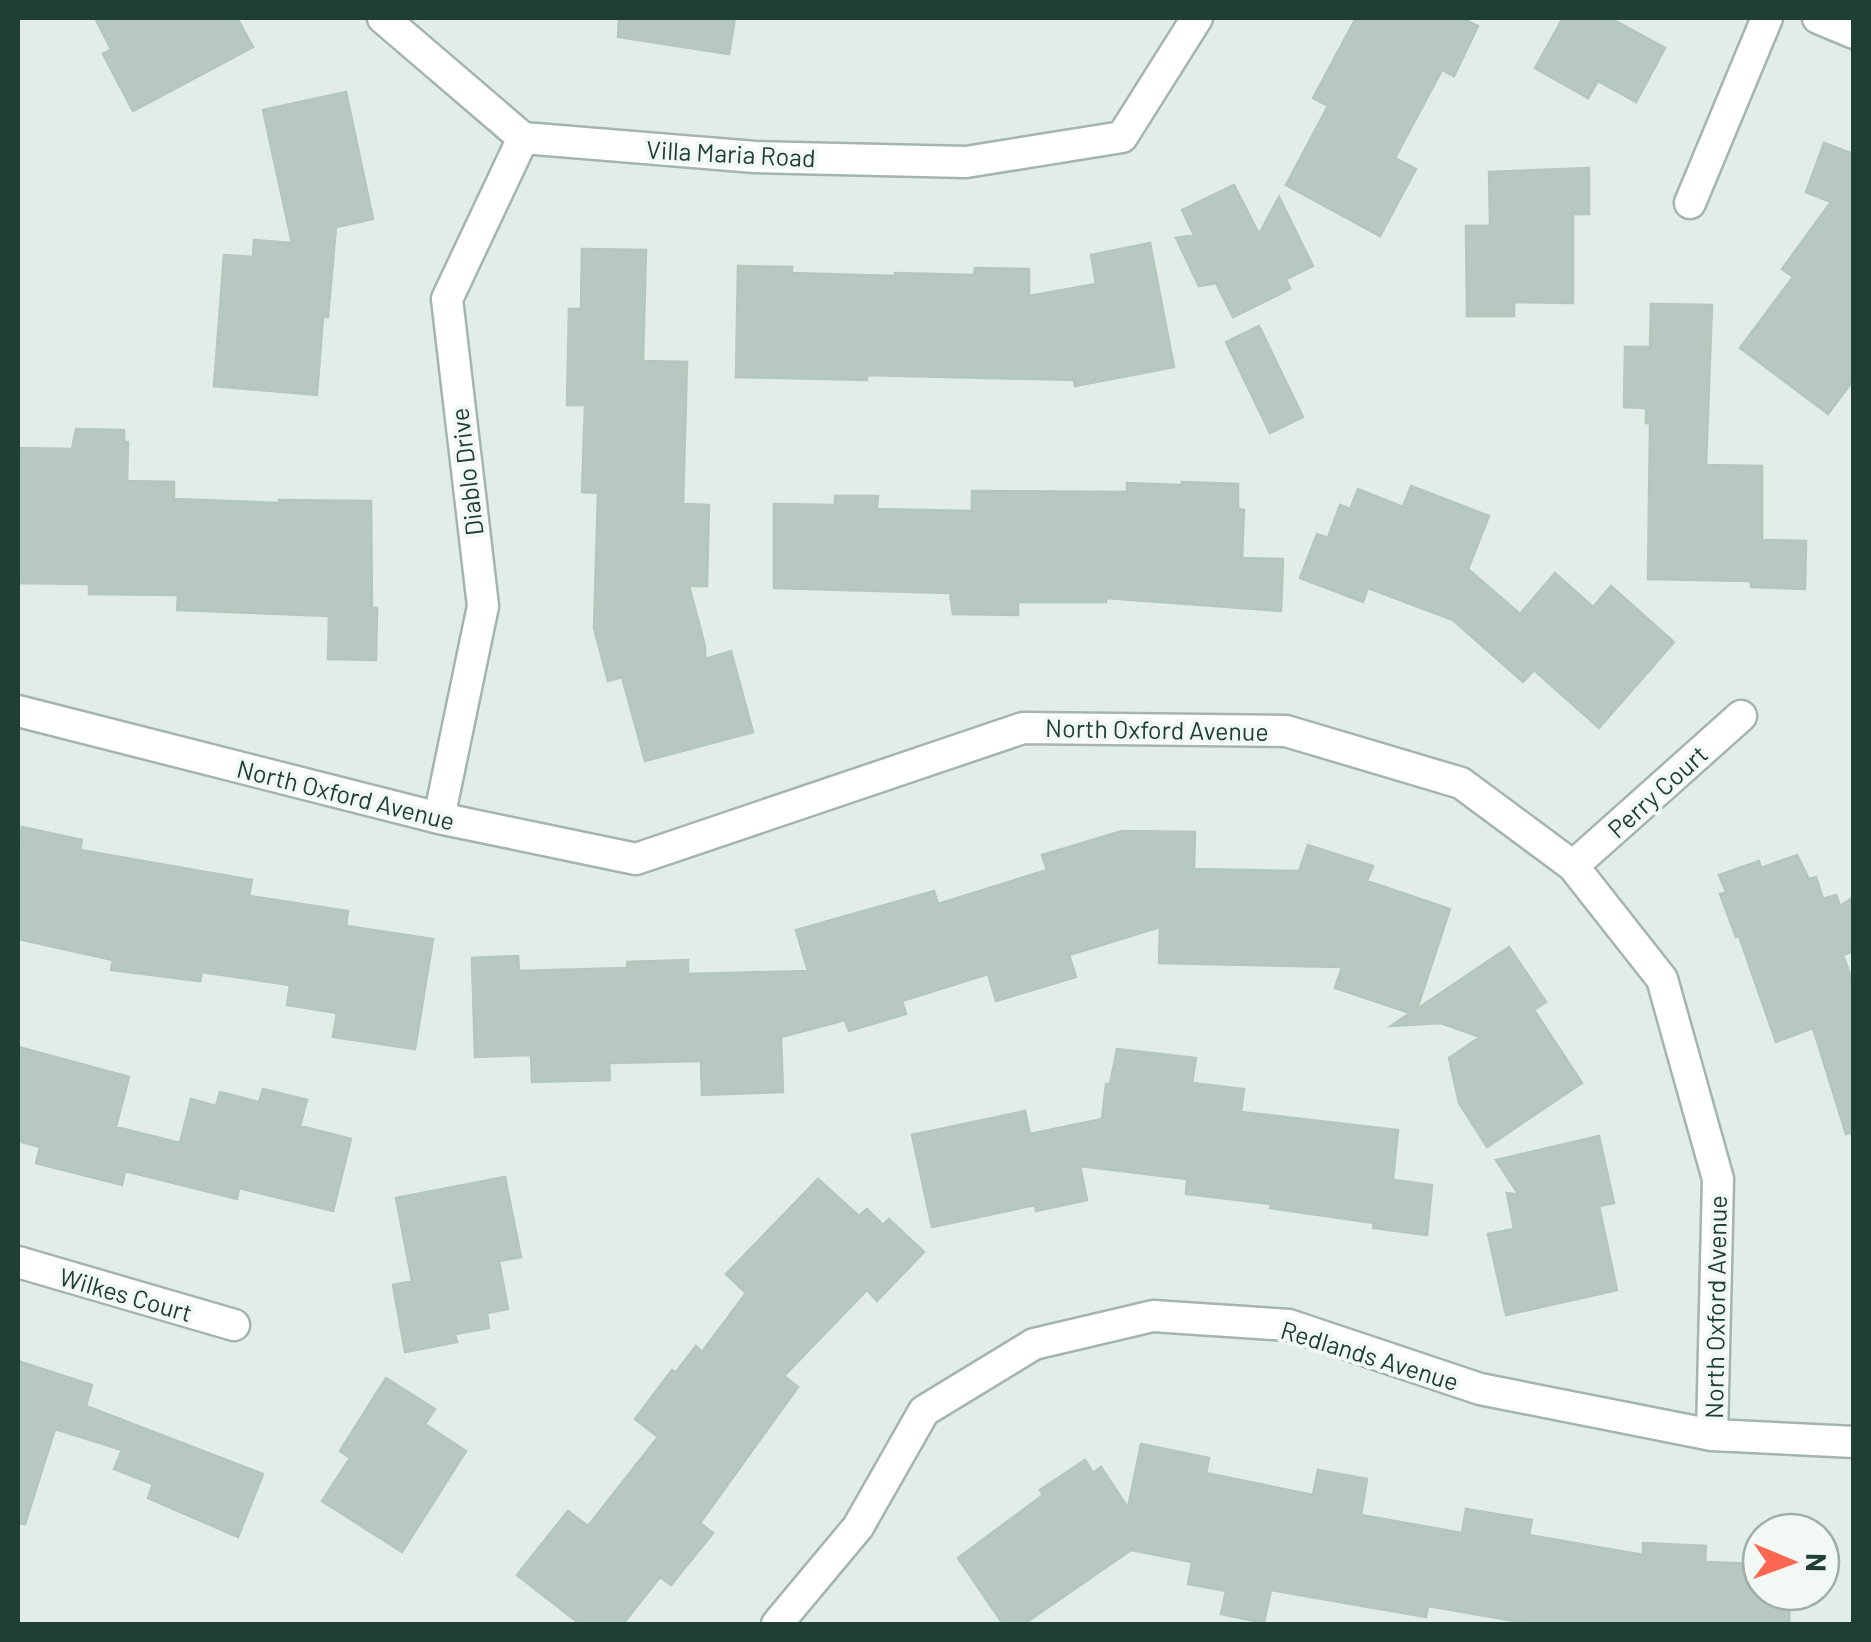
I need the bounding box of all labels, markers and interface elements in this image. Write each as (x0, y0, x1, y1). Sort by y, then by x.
street label: Villa Maria Road (646, 134, 816, 172)
street label: Diablo Drive (443, 406, 489, 538)
street label: North Oxford Avenue (1045, 712, 1269, 746)
street label: Perry Court (1601, 738, 1713, 844)
street label: North Oxford Avenue (234, 752, 458, 836)
street label: North Oxford Avenue (1698, 1195, 1732, 1419)
street label: Wilkes Court (56, 1261, 196, 1327)
street label: Redlands Avenue (1278, 1314, 1462, 1396)
north arrow (1741, 1512, 1841, 1612)
text: N (1800, 1553, 1834, 1572)

